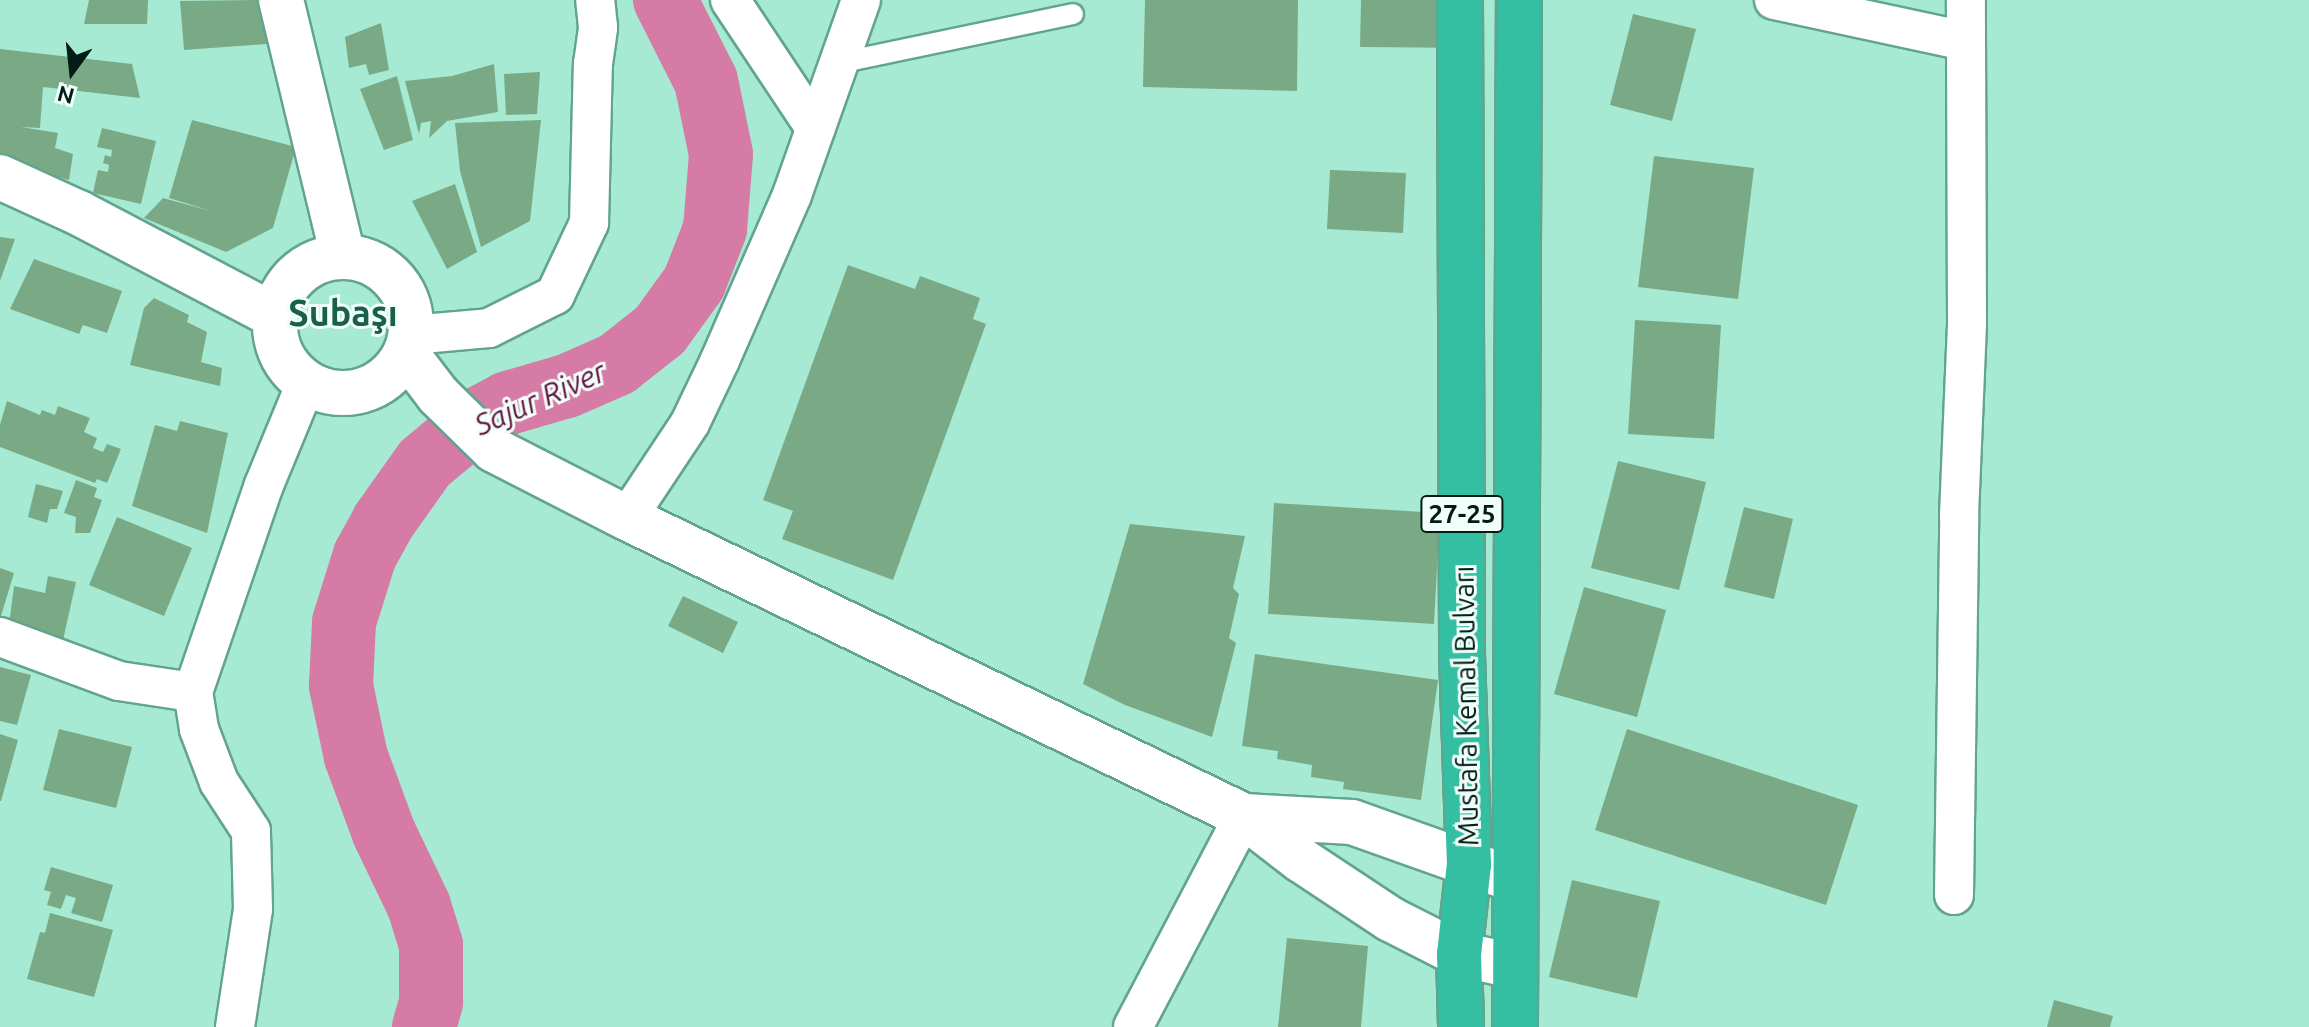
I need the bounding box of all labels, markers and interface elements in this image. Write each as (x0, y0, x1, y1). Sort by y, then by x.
north arrow (32, 32, 112, 112)
text: N (55, 81, 77, 110)
district label: Subaşı (288, 291, 398, 335)
water label: Sajur River (469, 353, 611, 443)
road number: 27-25 (1420, 492, 1504, 536)
street label: Mustafa Kemal Bulvarı (1447, 566, 1485, 846)

